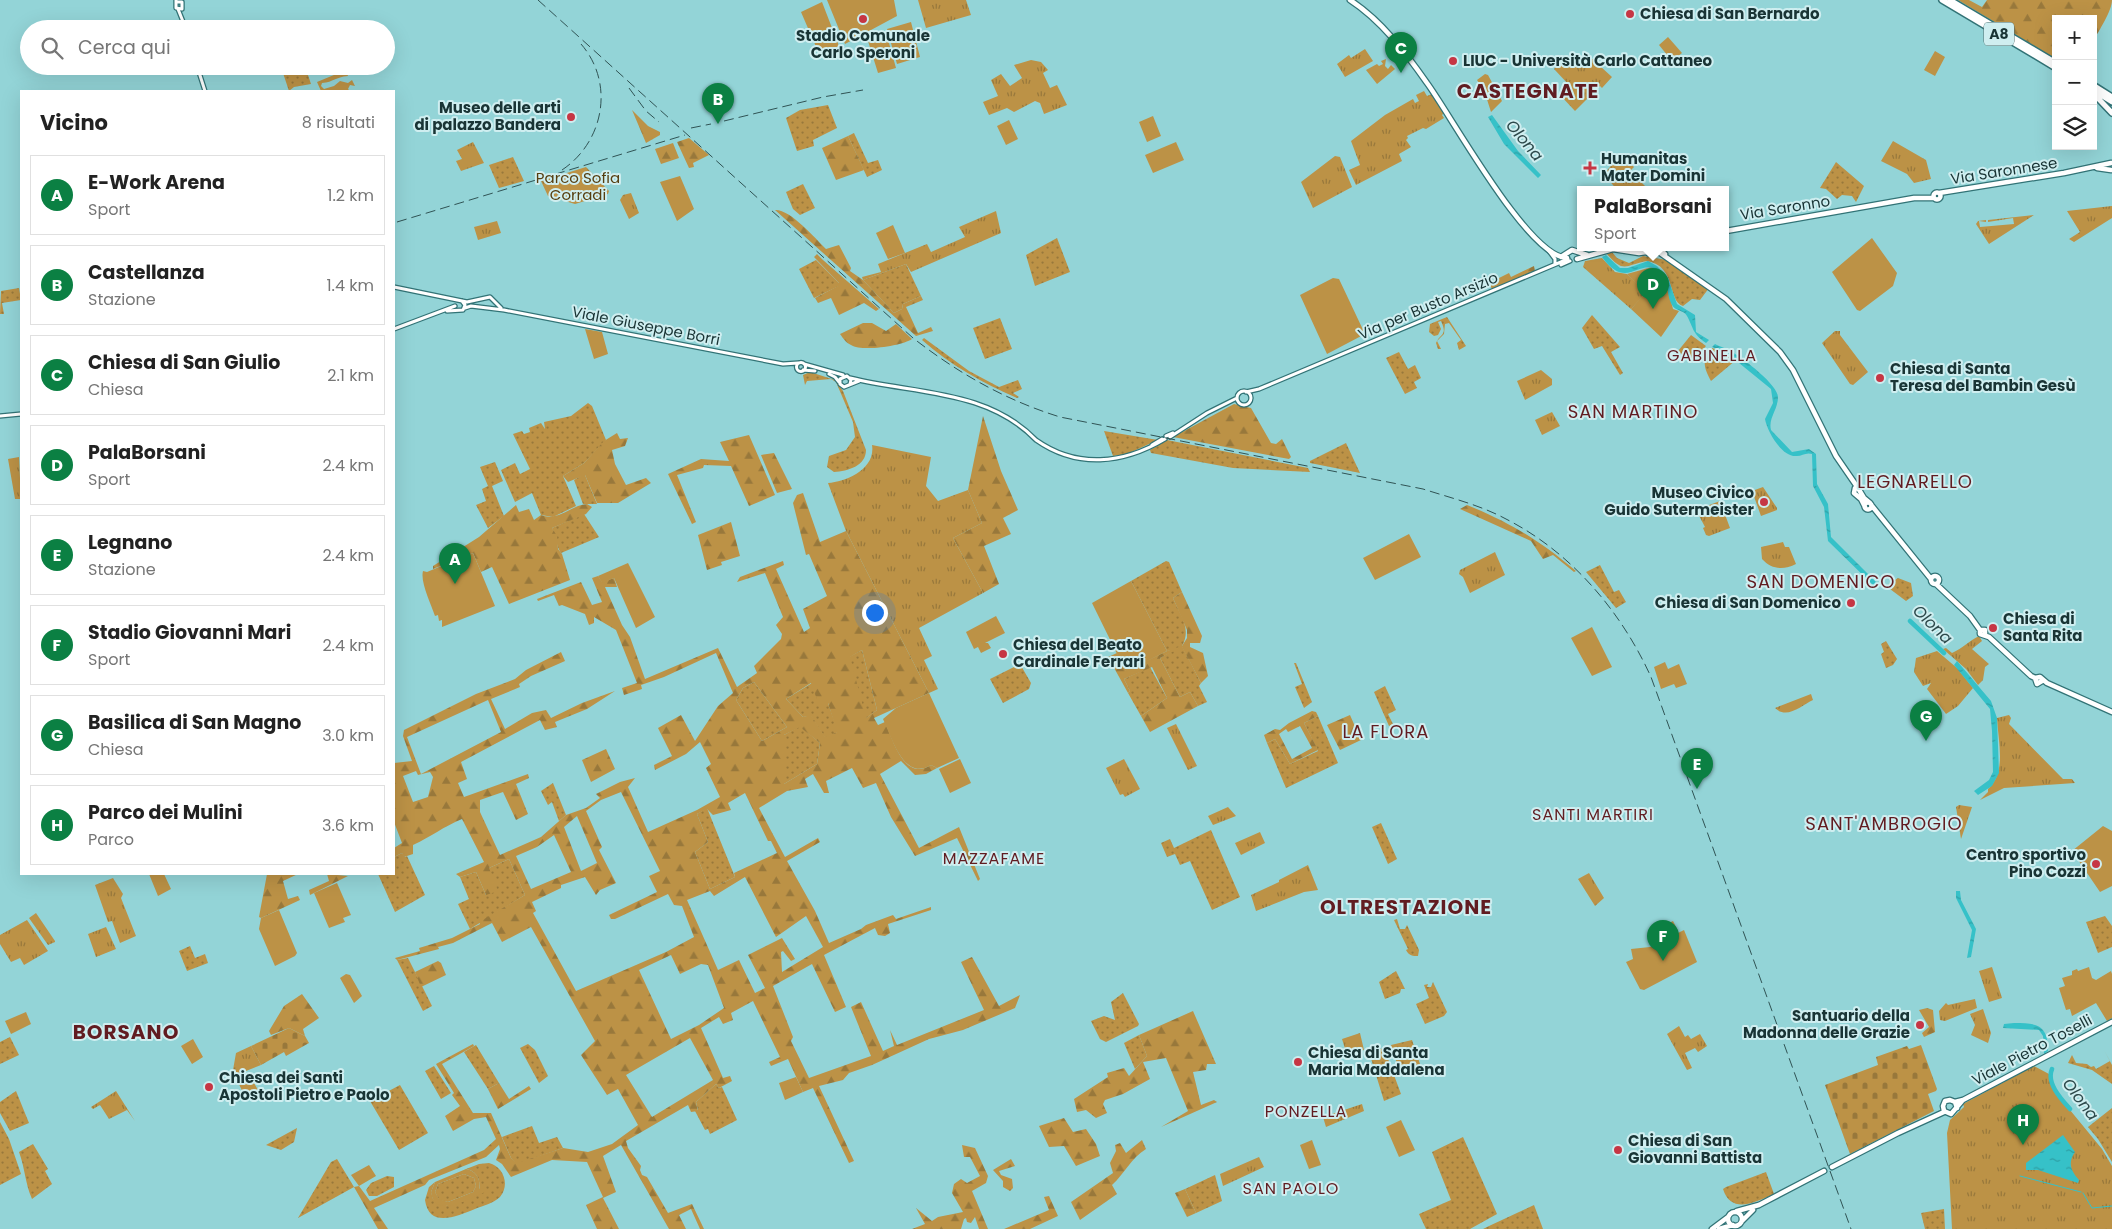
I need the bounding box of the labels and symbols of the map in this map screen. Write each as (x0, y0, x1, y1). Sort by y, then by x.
place label: Chiesa di San Bernardo (1640, 3, 1820, 24)
marker: Chiesa di San Bernardo (1624, 8, 1636, 20)
marker: Stadio Comunale Carlo Speroni (857, 13, 869, 25)
road number: A8 (1984, 22, 2014, 46)
place label: Stadio Comunale Carlo Speroni (796, 25, 930, 63)
pin: C (1385, 32, 1417, 73)
place label: LIUC - Università Carlo Cattaneo (1463, 50, 1713, 71)
marker: LIUC - Università Carlo Cattaneo (1447, 55, 1459, 67)
district label: CASTEGNATE (1457, 77, 1599, 105)
pin: B (702, 83, 734, 124)
place label: Museo delle arti di palazzo Bandera (414, 97, 561, 135)
marker: Museo delle arti di palazzo Bandera (565, 111, 577, 123)
water label: Olona (1500, 115, 1549, 166)
place label: Humanitas Mater Domini (1601, 148, 1705, 186)
street label: Via Saronnese (1949, 152, 2059, 189)
marker: Humanitas Mater Domini (1583, 161, 1597, 175)
park label: Parco Sofia Corradi (536, 167, 620, 205)
street label: Via Saronno (1738, 190, 1831, 225)
street label: Via per Busto Arsizio (1355, 267, 1501, 345)
pin: D (1637, 268, 1669, 309)
street label: Viale Giuseppe Borri (570, 301, 722, 350)
district label: GABINELLA (1667, 344, 1757, 367)
place label: Chiesa di Santa Teresa del Bambin Gesù (1890, 358, 2076, 396)
marker: Chiesa di Santa Teresa del Bambin Gesù (1874, 372, 1886, 384)
district label: SAN MARTINO (1568, 399, 1698, 424)
district label: LEGNARELLO (1857, 469, 1973, 494)
place label: Museo Civico Guido Sutermeister (1604, 482, 1755, 520)
marker: Museo Civico Guido Sutermeister (1758, 496, 1770, 508)
pin: A (439, 543, 471, 584)
district label: SAN DOMENICO (1747, 569, 1895, 594)
place label: Chiesa di San Domenico (1655, 592, 1841, 613)
marker: Chiesa di San Domenico (1845, 597, 1857, 609)
water label: Olona (1907, 599, 1958, 649)
your location (862, 600, 888, 626)
place label: Chiesa di Santa Rita (2003, 608, 2082, 646)
marker: Chiesa di Santa Rita (1987, 622, 1999, 634)
place label: Chiesa del Beato Cardinale Ferrari (1013, 634, 1144, 672)
marker: Chiesa del Beato Cardinale Ferrari (997, 648, 1009, 660)
pin: G (1910, 700, 1942, 741)
district label: LA FLORA (1343, 719, 1429, 744)
pin: E (1681, 748, 1713, 789)
district label: SANTI MARTIRI (1532, 803, 1654, 826)
district label: SANT'AMBROGIO (1805, 811, 1963, 836)
place label: Centro sportivo Pino Cozzi (1966, 844, 2086, 882)
district label: MAZZAFAME (943, 847, 1045, 870)
marker: Centro sportivo Pino Cozzi (2090, 858, 2102, 870)
district label: OLTRESTAZIONE (1320, 893, 1492, 921)
pin: F (1647, 920, 1679, 961)
place label: Santuario della Madonna delle Grazie (1743, 1005, 1910, 1043)
street label: Viale Pietro Toselli (1968, 1009, 2096, 1090)
district label: BORSANO (73, 1018, 179, 1046)
marker: Santuario della Madonna delle Grazie (1914, 1019, 1926, 1031)
place label: Chiesa di Santa Maria Maddalena (1308, 1042, 1445, 1080)
marker: Chiesa di Santa Maria Maddalena (1292, 1056, 1304, 1068)
place label: Chiesa dei Santi Apostoli Pietro e Paolo (219, 1067, 390, 1105)
water label: Olona (2057, 1073, 2104, 1125)
marker: Chiesa dei Santi Apostoli Pietro e Paolo (203, 1081, 215, 1093)
district label: PONZELLA (1265, 1100, 1347, 1123)
pin: H (2007, 1104, 2039, 1145)
place label: Chiesa di San Giovanni Battista (1628, 1130, 1762, 1168)
marker: Chiesa di San Giovanni Battista (1612, 1144, 1624, 1156)
district label: SAN PAOLO (1243, 1177, 1339, 1200)

